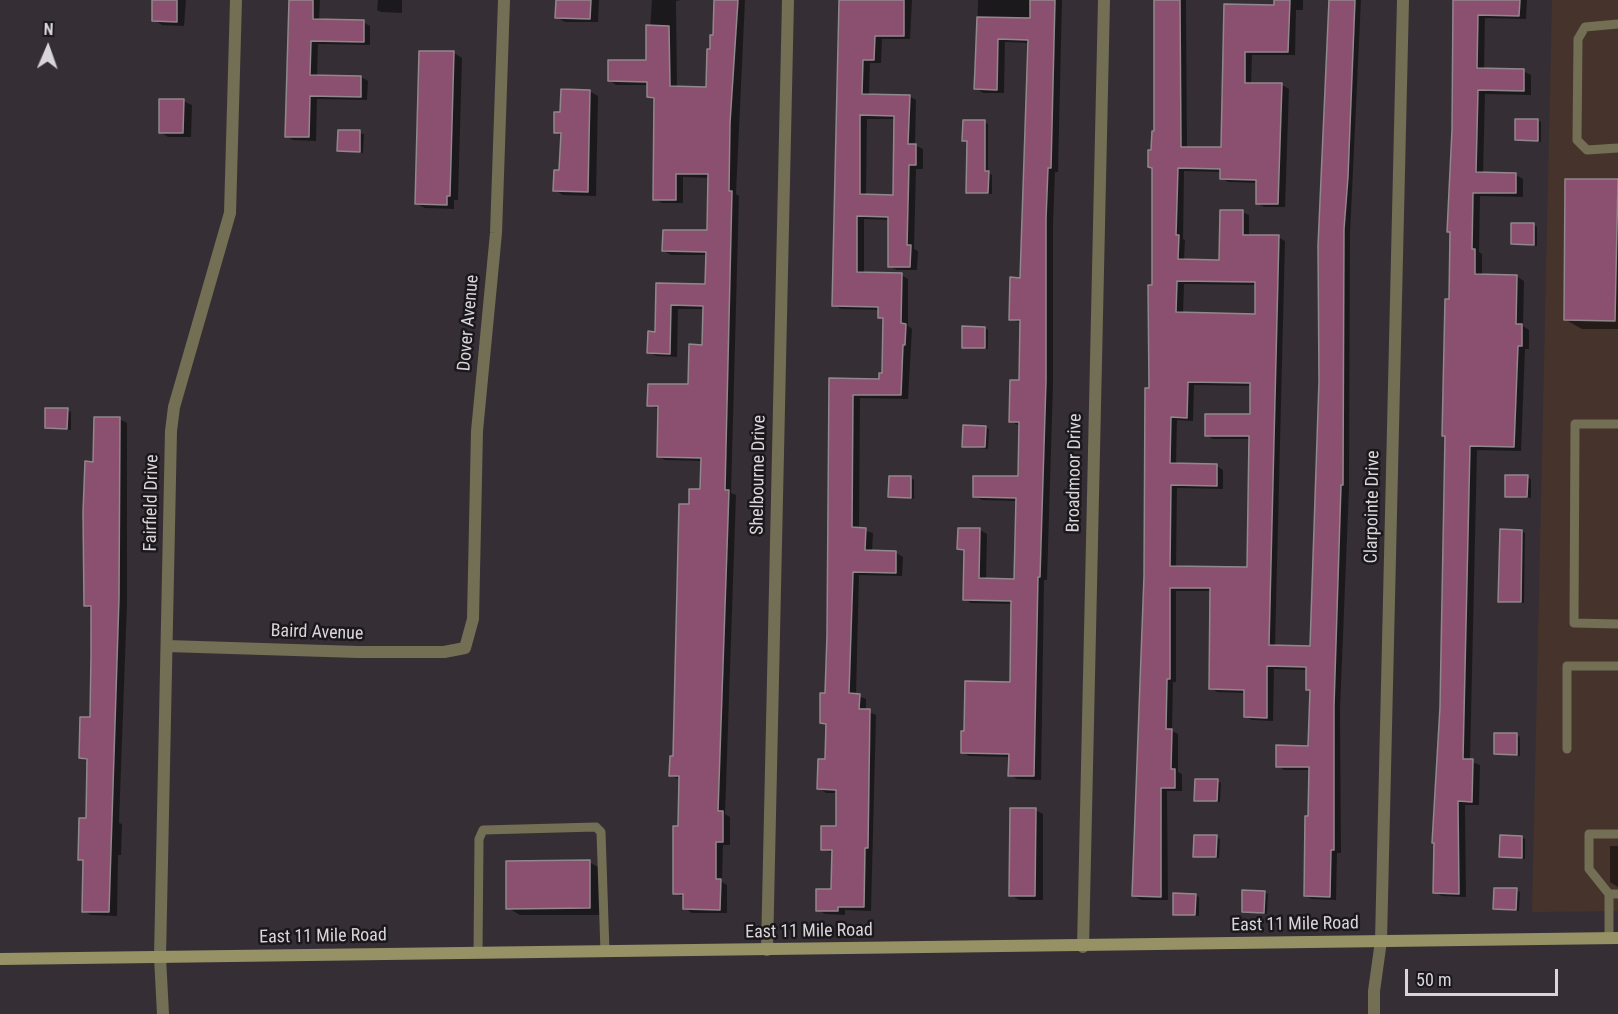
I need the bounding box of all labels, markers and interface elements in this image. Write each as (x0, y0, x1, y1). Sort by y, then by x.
north arrow (18, 18, 78, 78)
text: N (43, 20, 54, 39)
street label: Dover Avenue (454, 274, 484, 372)
street label: Broadmoor Drive (1063, 413, 1087, 533)
street label: Shelbourne Drive (747, 415, 771, 535)
street label: Clarpointe Drive (1361, 450, 1385, 564)
street label: Fairfield Drive (140, 454, 164, 552)
street label: Baird Avenue (270, 621, 364, 645)
street label: East 11 Mile Road (1231, 913, 1359, 937)
street label: East 11 Mile Road (745, 920, 873, 944)
street label: East 11 Mile Road (259, 925, 387, 949)
scale bar (1408, 957, 1561, 995)
text: 50 m (1416, 969, 1451, 990)

